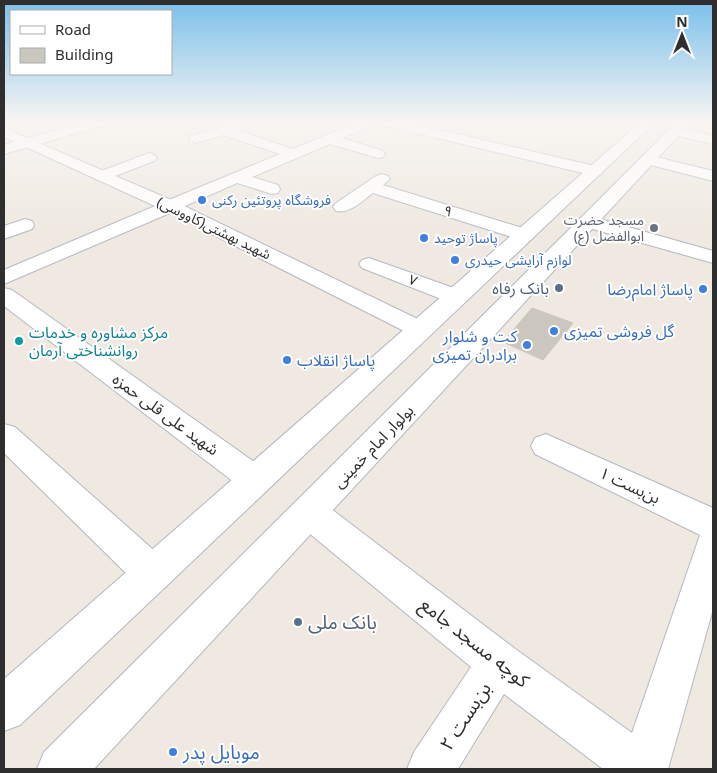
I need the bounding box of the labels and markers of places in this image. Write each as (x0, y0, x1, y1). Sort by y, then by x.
place label: فروشگاه پروتئین رکنی (212, 190, 331, 210)
marker: فروشگاه پروتئین رکنی (196, 194, 208, 206)
place label: مسجد حضرت ابوالفضل (ع) (564, 210, 644, 247)
marker: مسجد حضرت ابوالفضل (ع) (648, 222, 660, 234)
place label: پاساژ توحید (434, 228, 498, 248)
marker: پاساژ توحید (418, 232, 430, 244)
place label: لوازم آرایشی حیدری (465, 250, 572, 271)
marker: لوازم آرایشی حیدری (449, 254, 461, 266)
place label: بانک رفاه (492, 277, 549, 299)
place label: پاساژ امام‌رضا (607, 278, 693, 302)
marker: بانک رفاه (553, 282, 565, 294)
marker: پاساژ امام‌رضا (697, 283, 709, 295)
place label: گل فروشی تمیزی (564, 320, 674, 342)
place label: مرکز مشاوره و خدمات روانشناختی آرمان (29, 321, 168, 361)
place label: کت و شلوار برادران تمیزی (432, 325, 517, 365)
marker: گل فروشی تمیزی (548, 325, 560, 337)
marker: مرکز مشاوره و خدمات روانشناختی آرمان (13, 335, 25, 347)
marker: کت و شلوار برادران تمیزی (521, 339, 533, 351)
place label: پاساژ انقلاب (297, 349, 375, 371)
marker: پاساژ انقلاب (281, 354, 293, 366)
place label: بانک ملی (308, 609, 377, 635)
marker: بانک ملی (292, 616, 304, 628)
place label: موبایل پدر (182, 739, 260, 765)
marker: موبایل پدر (167, 746, 179, 758)

